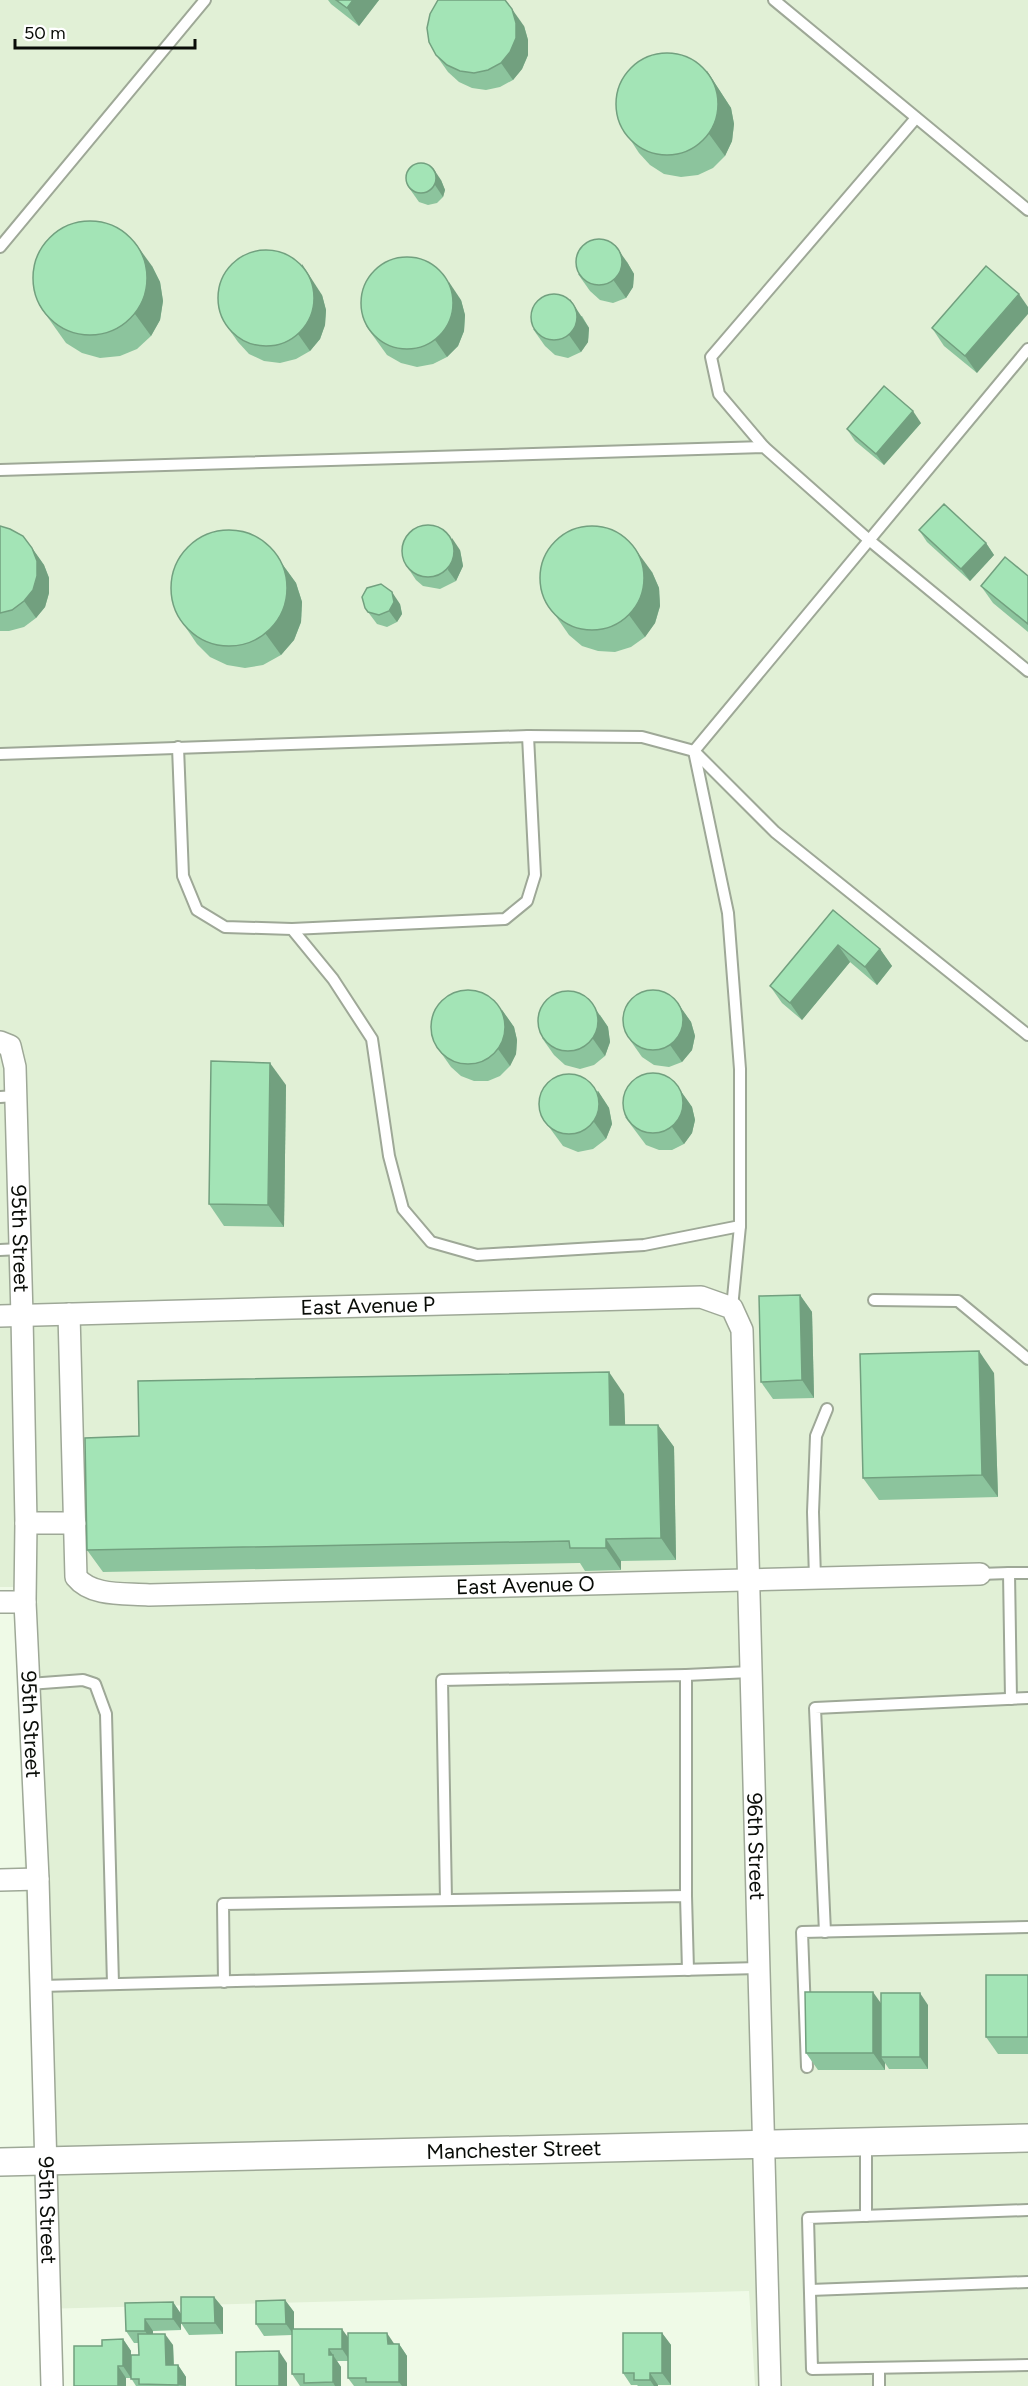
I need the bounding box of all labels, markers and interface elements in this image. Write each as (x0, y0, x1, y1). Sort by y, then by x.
scale bar (15, 12, 195, 50)
text: 50 m (24, 22, 66, 44)
street label: 95th Street (6, 1184, 34, 1293)
street label: East Avenue P (300, 1291, 435, 1320)
street label: East Avenue O (456, 1571, 595, 1599)
street label: 95th Street (16, 1670, 46, 1779)
street label: 96th Street (742, 1792, 770, 1901)
street label: Manchester Street (426, 2135, 602, 2164)
street label: 95th Street (34, 2156, 62, 2264)

